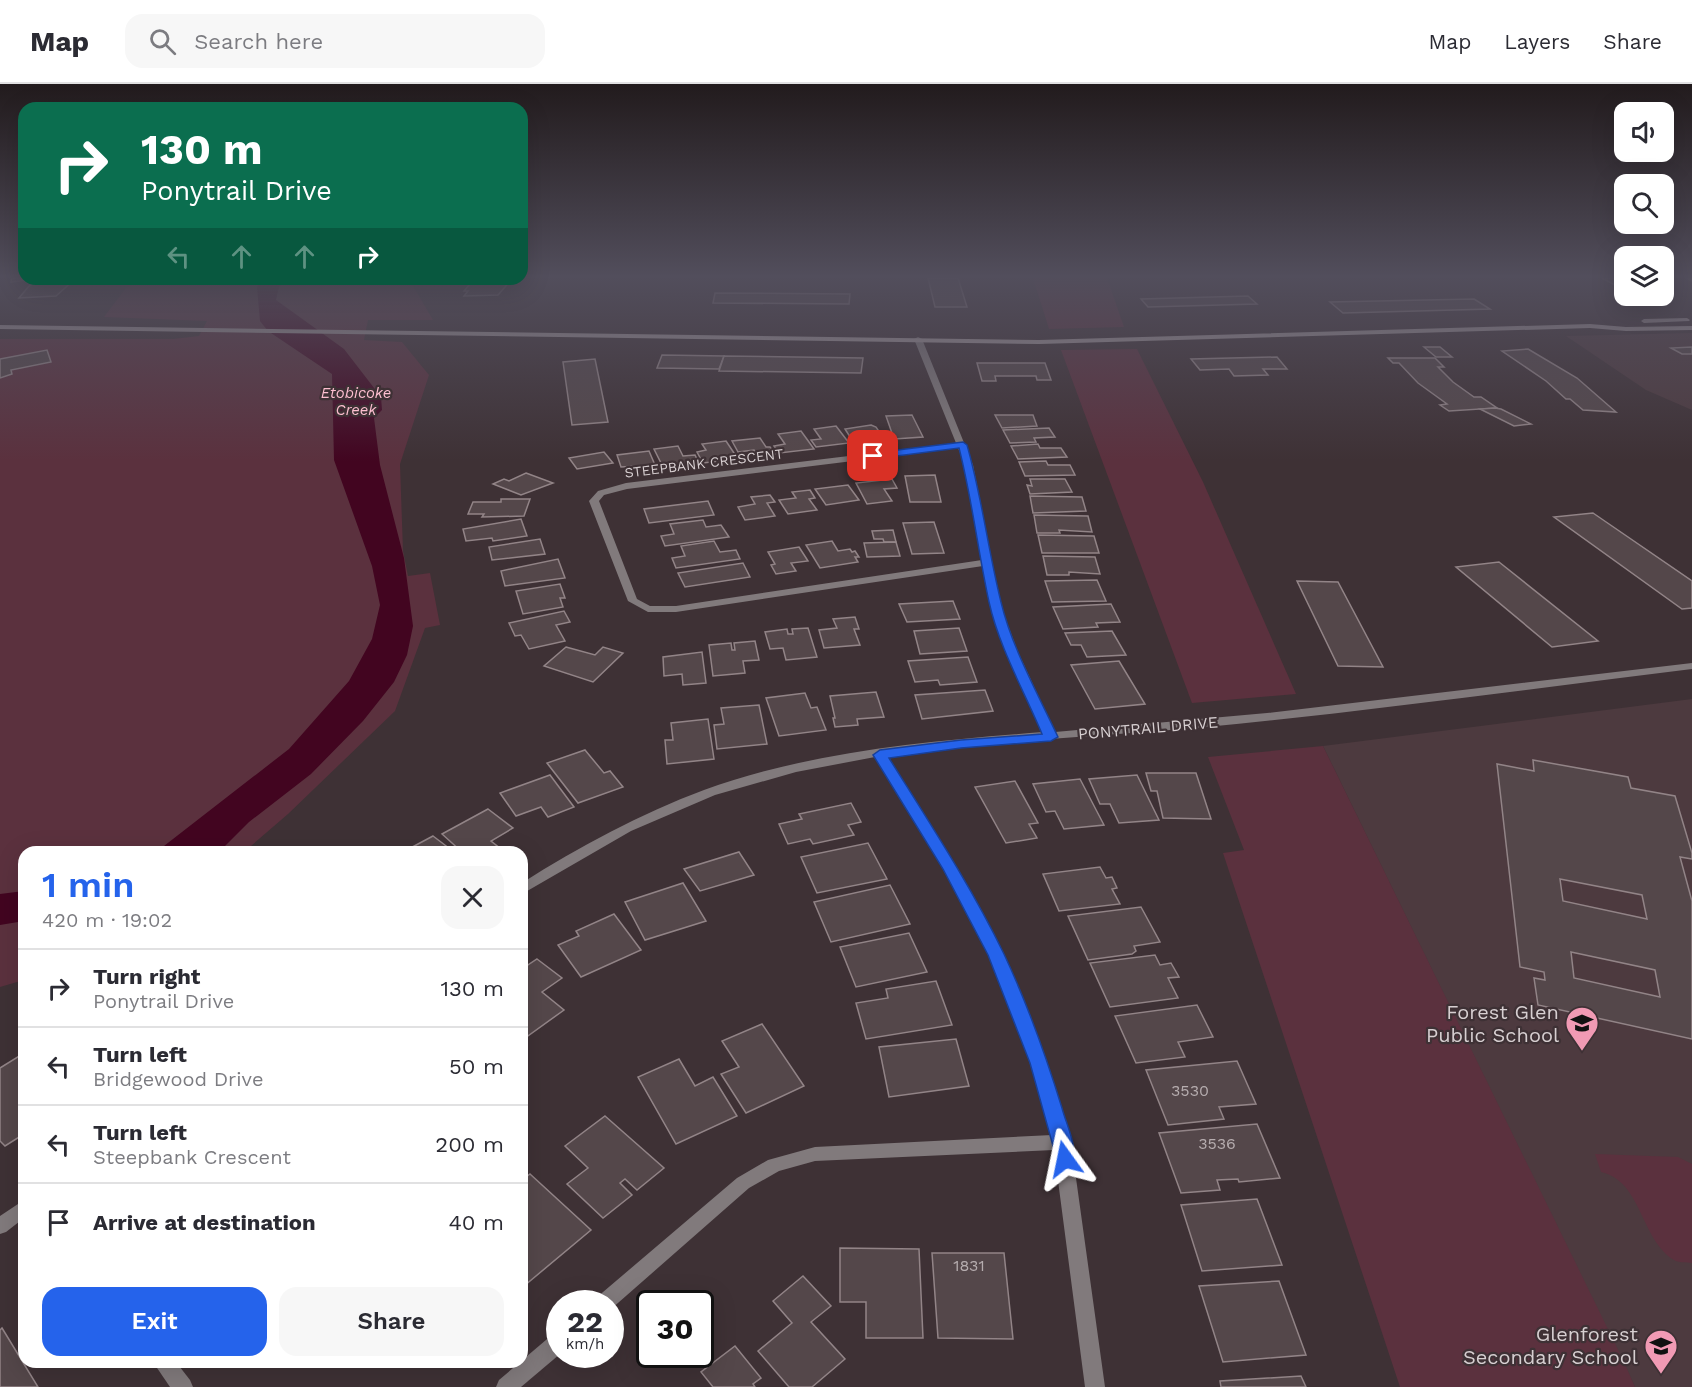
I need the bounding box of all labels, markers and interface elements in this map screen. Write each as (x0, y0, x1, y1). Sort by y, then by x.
search box (125, 14, 545, 68)
text: Map (30, 25, 89, 58)
icon: search (146, 25, 179, 58)
text: Search here (194, 29, 323, 54)
text: Map (1428, 29, 1471, 54)
text: Layers (1504, 29, 1570, 54)
text: Share (1603, 29, 1662, 54)
map controls (1614, 102, 1674, 306)
button: sound (1614, 102, 1674, 162)
text: 130 m (141, 125, 263, 174)
icon: right (42, 126, 120, 204)
button: search (1614, 174, 1674, 234)
text: Ponytrail Drive (141, 175, 332, 207)
icon: left (162, 240, 195, 273)
icon: ahead (225, 240, 258, 273)
icon: ahead (288, 240, 321, 273)
icon: right (351, 240, 384, 273)
button: layers (1614, 246, 1674, 306)
water label: Etobicoke Creek (321, 384, 391, 419)
pin (847, 430, 898, 481)
icon: arrive (856, 439, 889, 472)
street label: STEEPBANK CRESCENT (624, 445, 785, 481)
street label: PONYTRAIL DRIVE (1077, 712, 1219, 744)
text: 1 min (42, 864, 134, 906)
button: close (441, 866, 504, 929)
text: 420 m · 19:02 (42, 908, 172, 932)
text: Turn right (93, 964, 200, 989)
icon: right (42, 972, 75, 1005)
text: 130 m (440, 976, 504, 1001)
text: Ponytrail Drive (93, 989, 234, 1013)
place label: Forest Glen Public School (1426, 1000, 1559, 1047)
school or university icon: Forest Glen Public School (1564, 1005, 1600, 1052)
text: Turn left (93, 1042, 187, 1067)
icon: left (42, 1050, 75, 1083)
text: 50 m (449, 1054, 504, 1079)
text: Bridgewood Drive (93, 1067, 264, 1091)
house number: 3530 (1171, 1081, 1209, 1100)
text: Turn left (93, 1120, 187, 1145)
position arrow (1033, 1127, 1097, 1191)
icon: left (42, 1128, 75, 1161)
text: 200 m (435, 1132, 504, 1157)
house number: 3536 (1198, 1134, 1236, 1153)
text: Steepbank Crescent (93, 1145, 291, 1169)
icon: arrive (42, 1206, 75, 1239)
text: Arrive at destination (93, 1210, 316, 1235)
text: 40 m (448, 1210, 504, 1235)
house number: 1831 (953, 1256, 985, 1275)
button: Exit (42, 1287, 267, 1356)
button: Share (279, 1287, 504, 1356)
speed limit sign: 30 (636, 1290, 714, 1368)
text: 22 (567, 1304, 603, 1339)
place label: Glenforest Secondary School (1463, 1322, 1639, 1369)
school or university icon: Glenforest Secondary School (1643, 1328, 1679, 1375)
text: km/h (566, 1335, 604, 1353)

